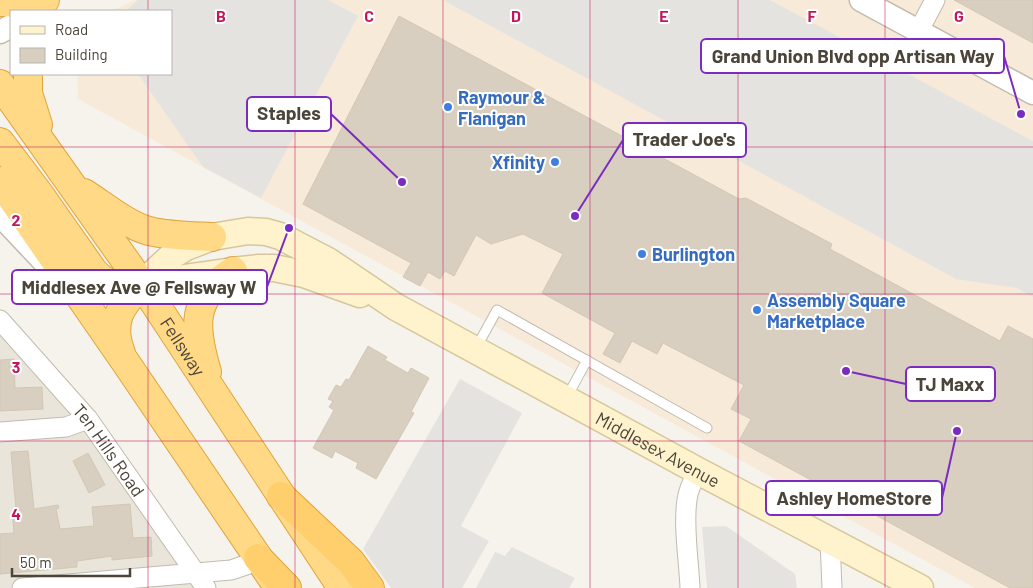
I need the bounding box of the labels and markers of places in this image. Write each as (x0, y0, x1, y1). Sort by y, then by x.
callout: Grand Union Blvd opp Artisan Way (701, 39, 1004, 73)
place label: Raymour & Flanigan (458, 86, 545, 129)
callout: Staples (247, 97, 331, 131)
marker: Raymour & Flanigan (442, 101, 454, 113)
callout: Trader Joe's (623, 123, 746, 157)
place label: Xfinity (492, 151, 545, 173)
marker: Xfinity (549, 156, 561, 168)
place label: Burlington (652, 243, 735, 265)
marker: Burlington (636, 248, 648, 260)
callout: Middlesex Ave @ Fellsway W (12, 270, 267, 304)
place label: Assembly Square Marketplace (767, 289, 906, 332)
marker: Assembly Square Marketplace (751, 304, 763, 316)
callout: TJ Maxx (906, 367, 995, 401)
callout: Ashley HomeStore (766, 481, 942, 515)

